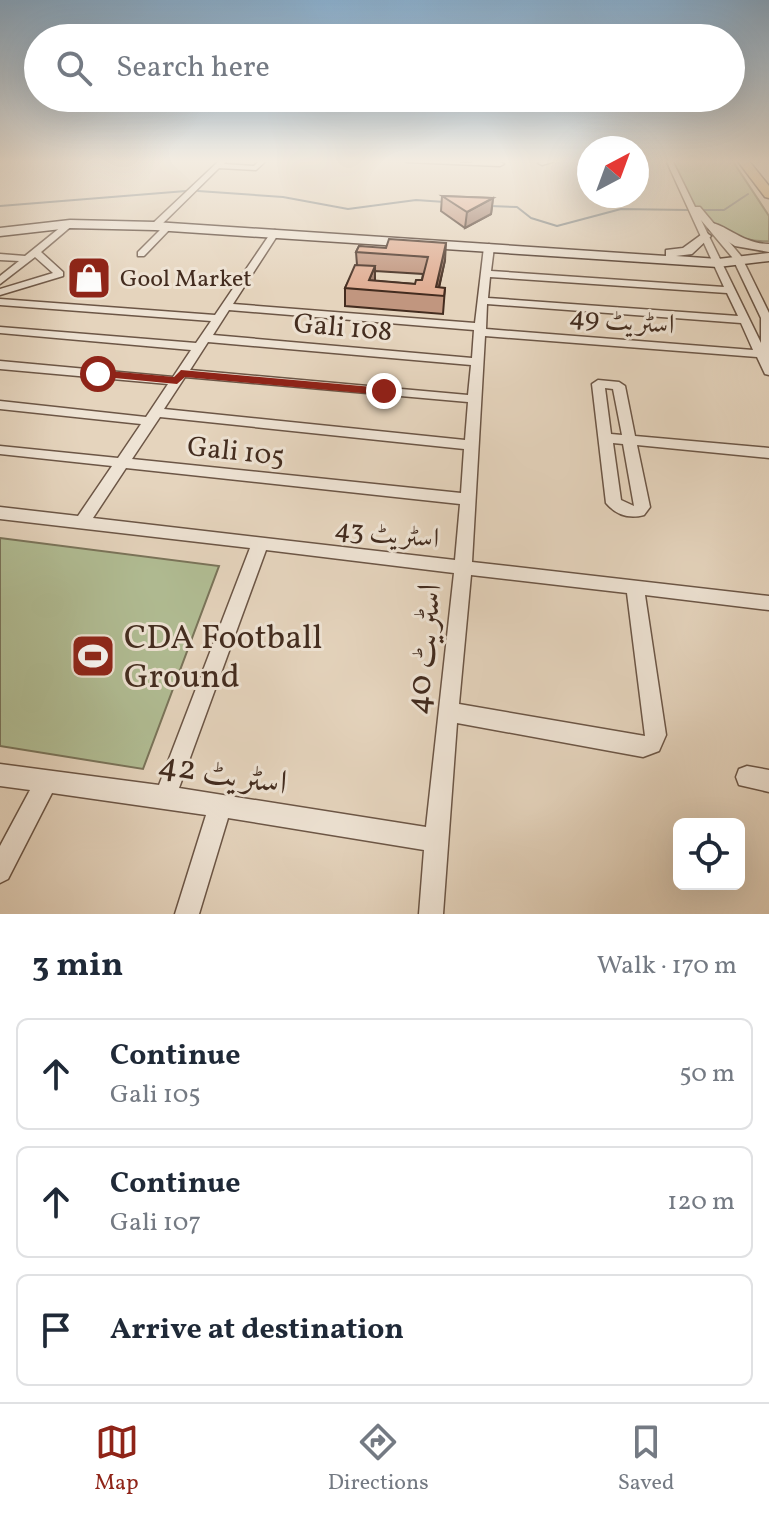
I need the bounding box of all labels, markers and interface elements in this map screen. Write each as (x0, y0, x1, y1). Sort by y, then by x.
search box (24, 24, 745, 112)
icon: search (52, 46, 96, 90)
text: Search here (116, 47, 270, 89)
north arrow (577, 136, 649, 208)
shop icon: Gool Market (65, 254, 113, 302)
place label: Gool Market (120, 263, 252, 297)
street label: اسٹریٹ 49 (567, 297, 676, 346)
street label: Gali 108 (292, 305, 394, 352)
route start (80, 356, 116, 392)
route end (366, 373, 402, 409)
street label: Gali 105 (185, 428, 286, 477)
street label: اسٹریٹ 43 (332, 510, 441, 559)
street label: اسٹریٹ 40 (395, 582, 456, 717)
place label: CDA Football Ground (124, 616, 322, 702)
sports icon: CDA Football Ground (69, 632, 117, 680)
street label: اسٹریٹ 42 (155, 742, 290, 809)
map controls (673, 818, 745, 890)
button: locate (673, 818, 745, 890)
text: 3 min (32, 943, 123, 990)
text: Walk · 170 m (597, 948, 737, 984)
text: Continue (110, 1035, 241, 1077)
icon: ahead (34, 1052, 78, 1096)
text: 50 m (679, 1056, 735, 1092)
text: Gali 105 (110, 1077, 201, 1113)
text: Continue (110, 1163, 241, 1205)
icon: ahead (34, 1180, 78, 1224)
text: 120 m (667, 1184, 735, 1220)
text: Gali 107 (110, 1205, 201, 1241)
icon: arrive (34, 1308, 78, 1352)
text: Arrive at destination (110, 1309, 404, 1351)
tab: Map (95, 1420, 139, 1499)
tab: Directions (328, 1420, 429, 1499)
tab: Saved (618, 1420, 674, 1499)

